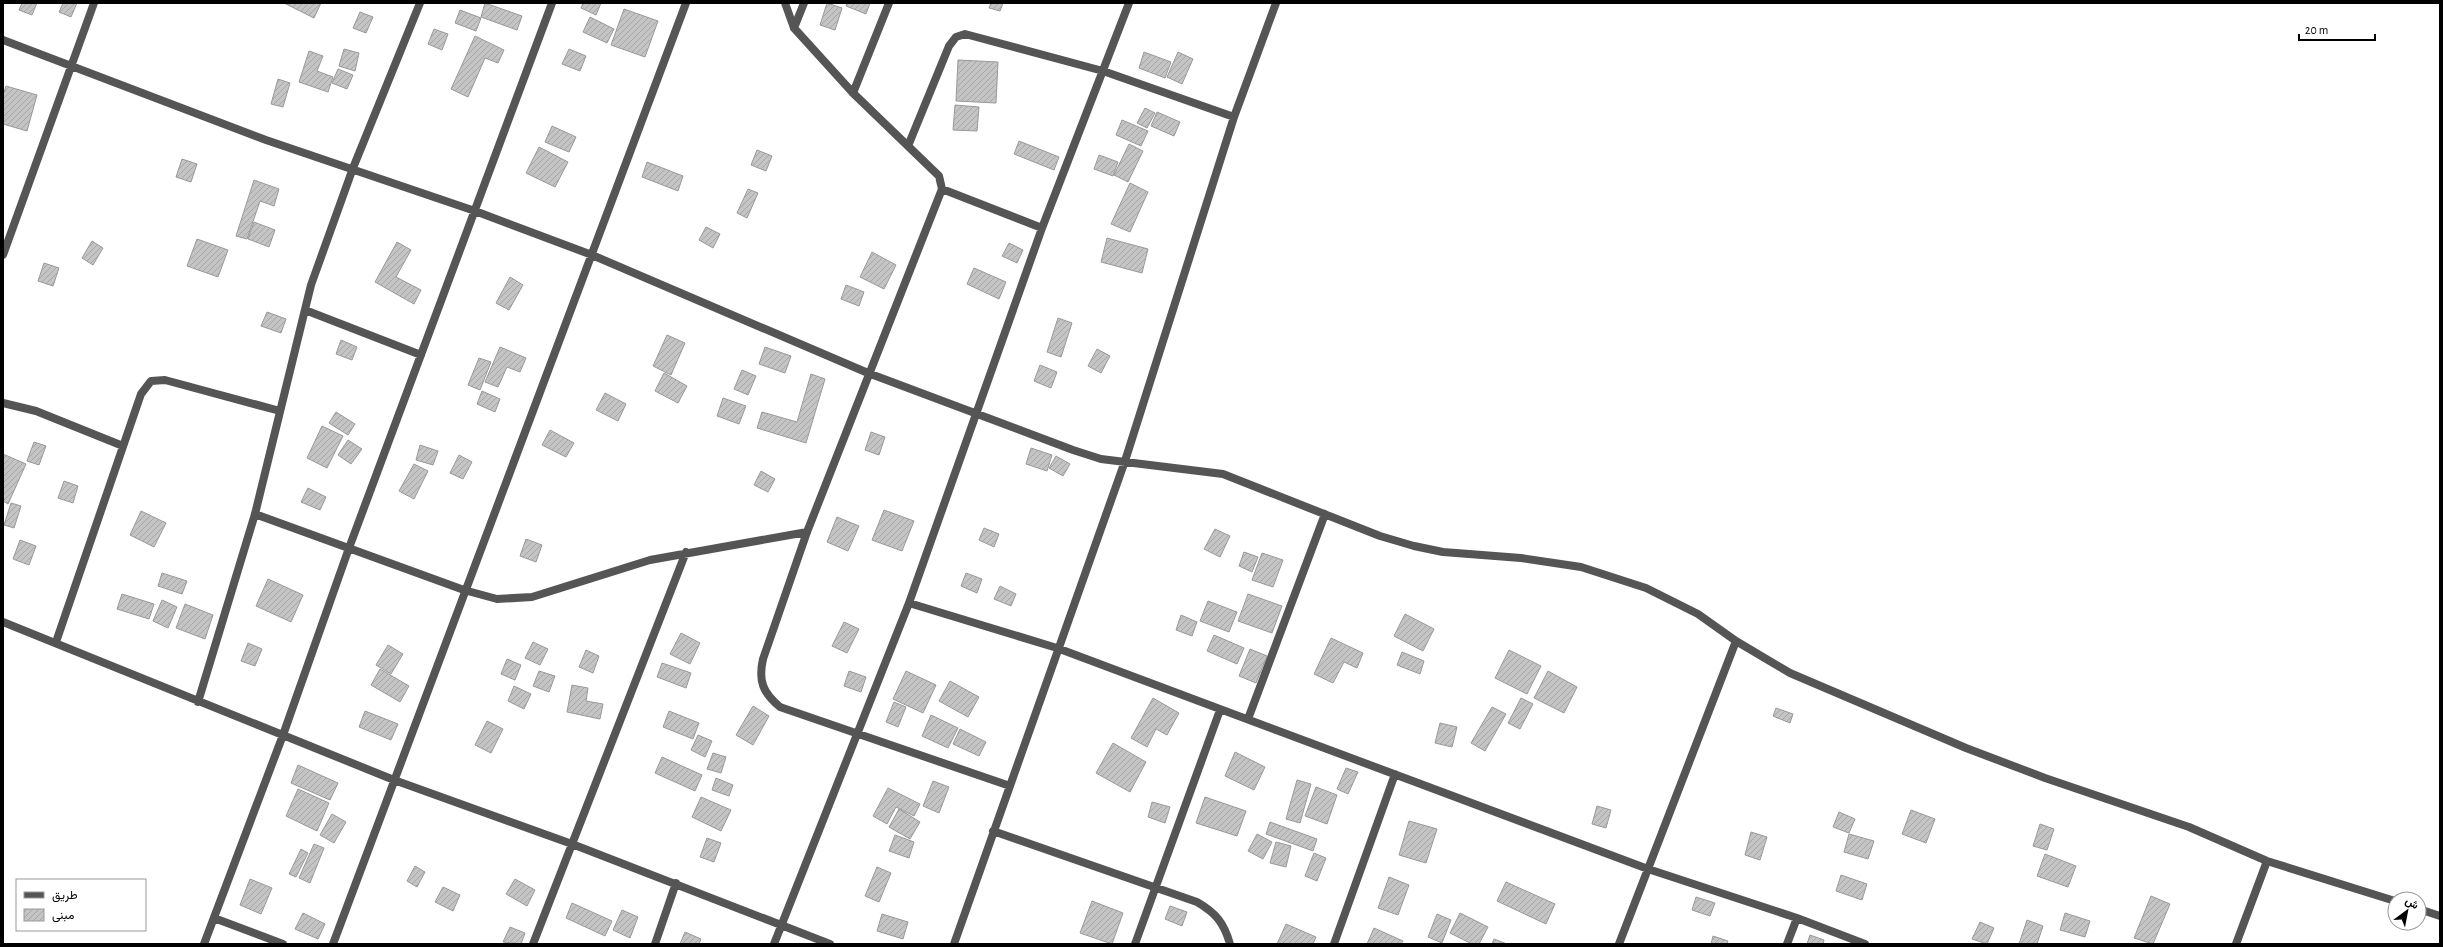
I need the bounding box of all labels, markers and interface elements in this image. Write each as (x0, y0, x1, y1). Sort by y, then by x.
scale bar (2299, 16, 2375, 42)
text: 20 m (2305, 24, 2328, 36)
legend (16, 879, 146, 931)
text: طريق (52, 889, 78, 903)
north arrow (2387, 891, 2427, 931)
text: ش (2403, 895, 2421, 912)
text: مبنى (52, 909, 74, 923)

